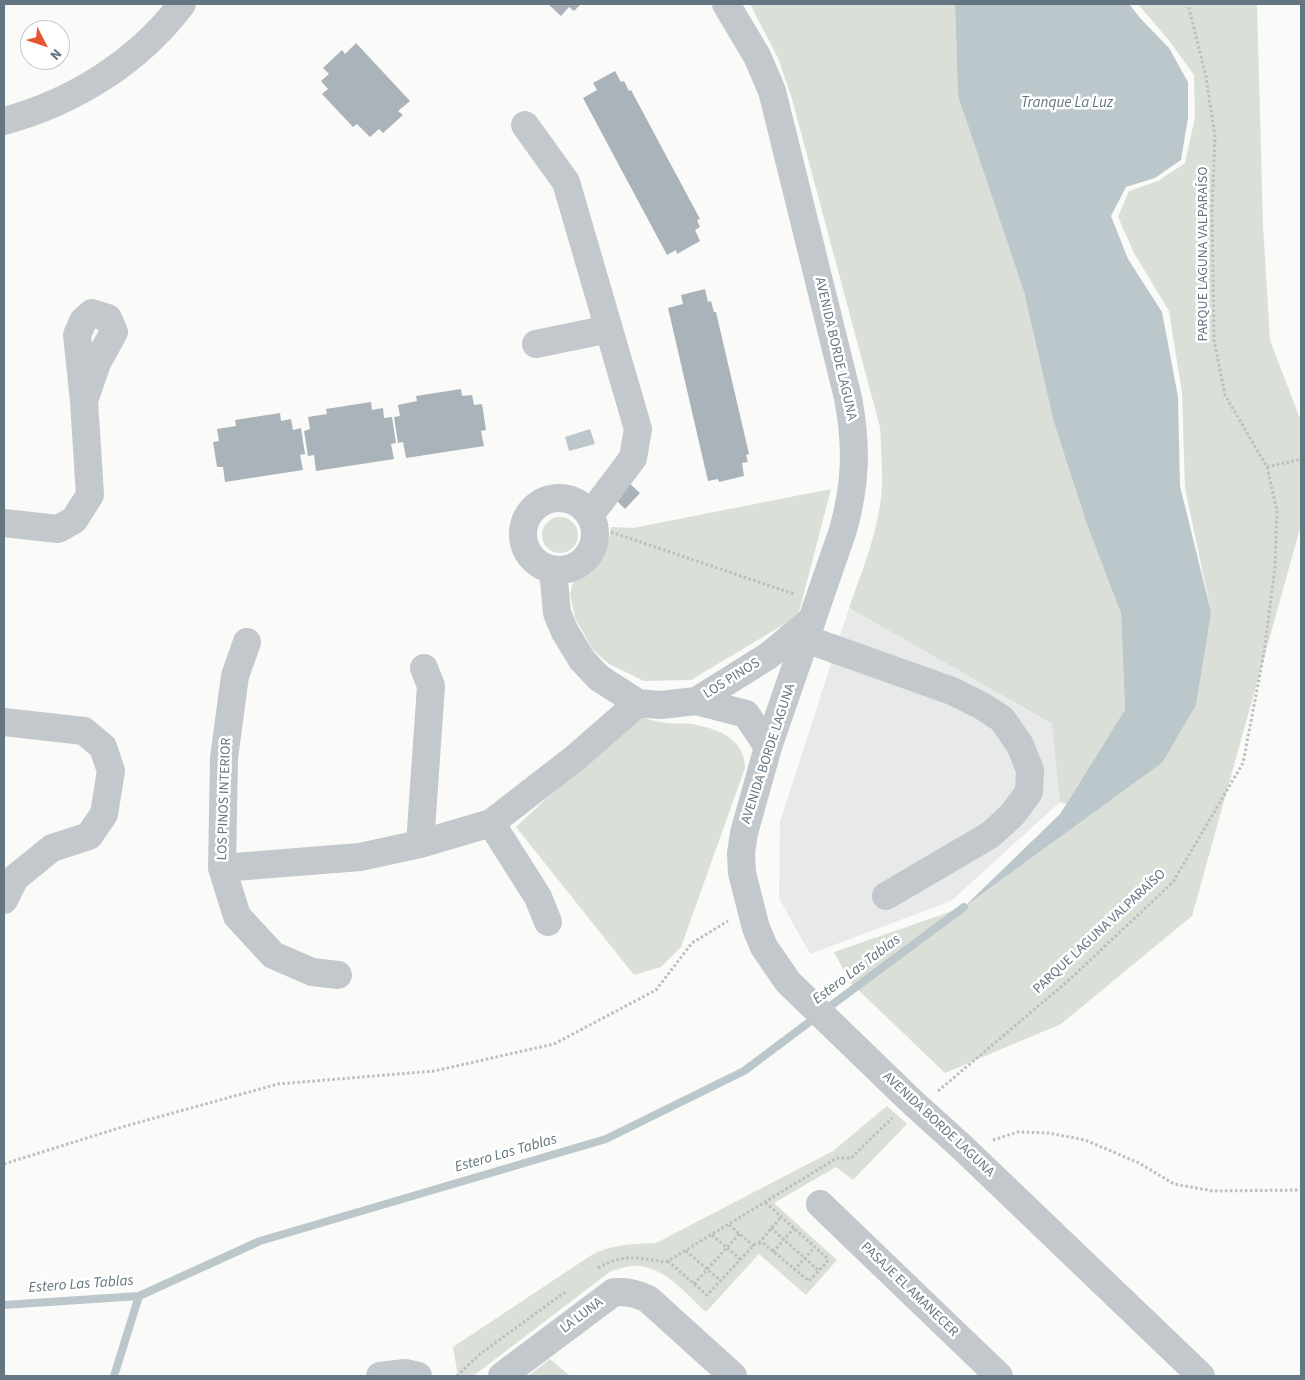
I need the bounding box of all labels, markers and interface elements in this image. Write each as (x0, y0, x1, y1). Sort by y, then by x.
north arrow (20, 20, 70, 70)
text: N (45, 44, 66, 64)
water label: Tranque La Luz (1021, 95, 1113, 113)
street label: PARQUE LAGUNA VALPARAÍSO (1196, 166, 1212, 342)
street label: AVENIDA BORDE LAGUNA (810, 276, 860, 422)
street label: LOS PINOS (701, 655, 763, 703)
street label: AVENIDA BORDE LAGUNA (738, 682, 800, 826)
street label: LOS PINOS INTERIOR (214, 737, 236, 861)
street label: PARQUE LAGUNA VALPARAÍSO (1030, 866, 1170, 998)
water label: Estero Las Tablas (810, 931, 904, 1009)
street label: AVENIDA BORDE LAGUNA (879, 1069, 997, 1181)
water label: Estero Las Tablas (453, 1131, 559, 1177)
street label: PASAJE EL AMANECER (857, 1239, 961, 1341)
water label: Estero Las Tablas (28, 1272, 134, 1298)
street label: LA LUNA (557, 1294, 607, 1338)

